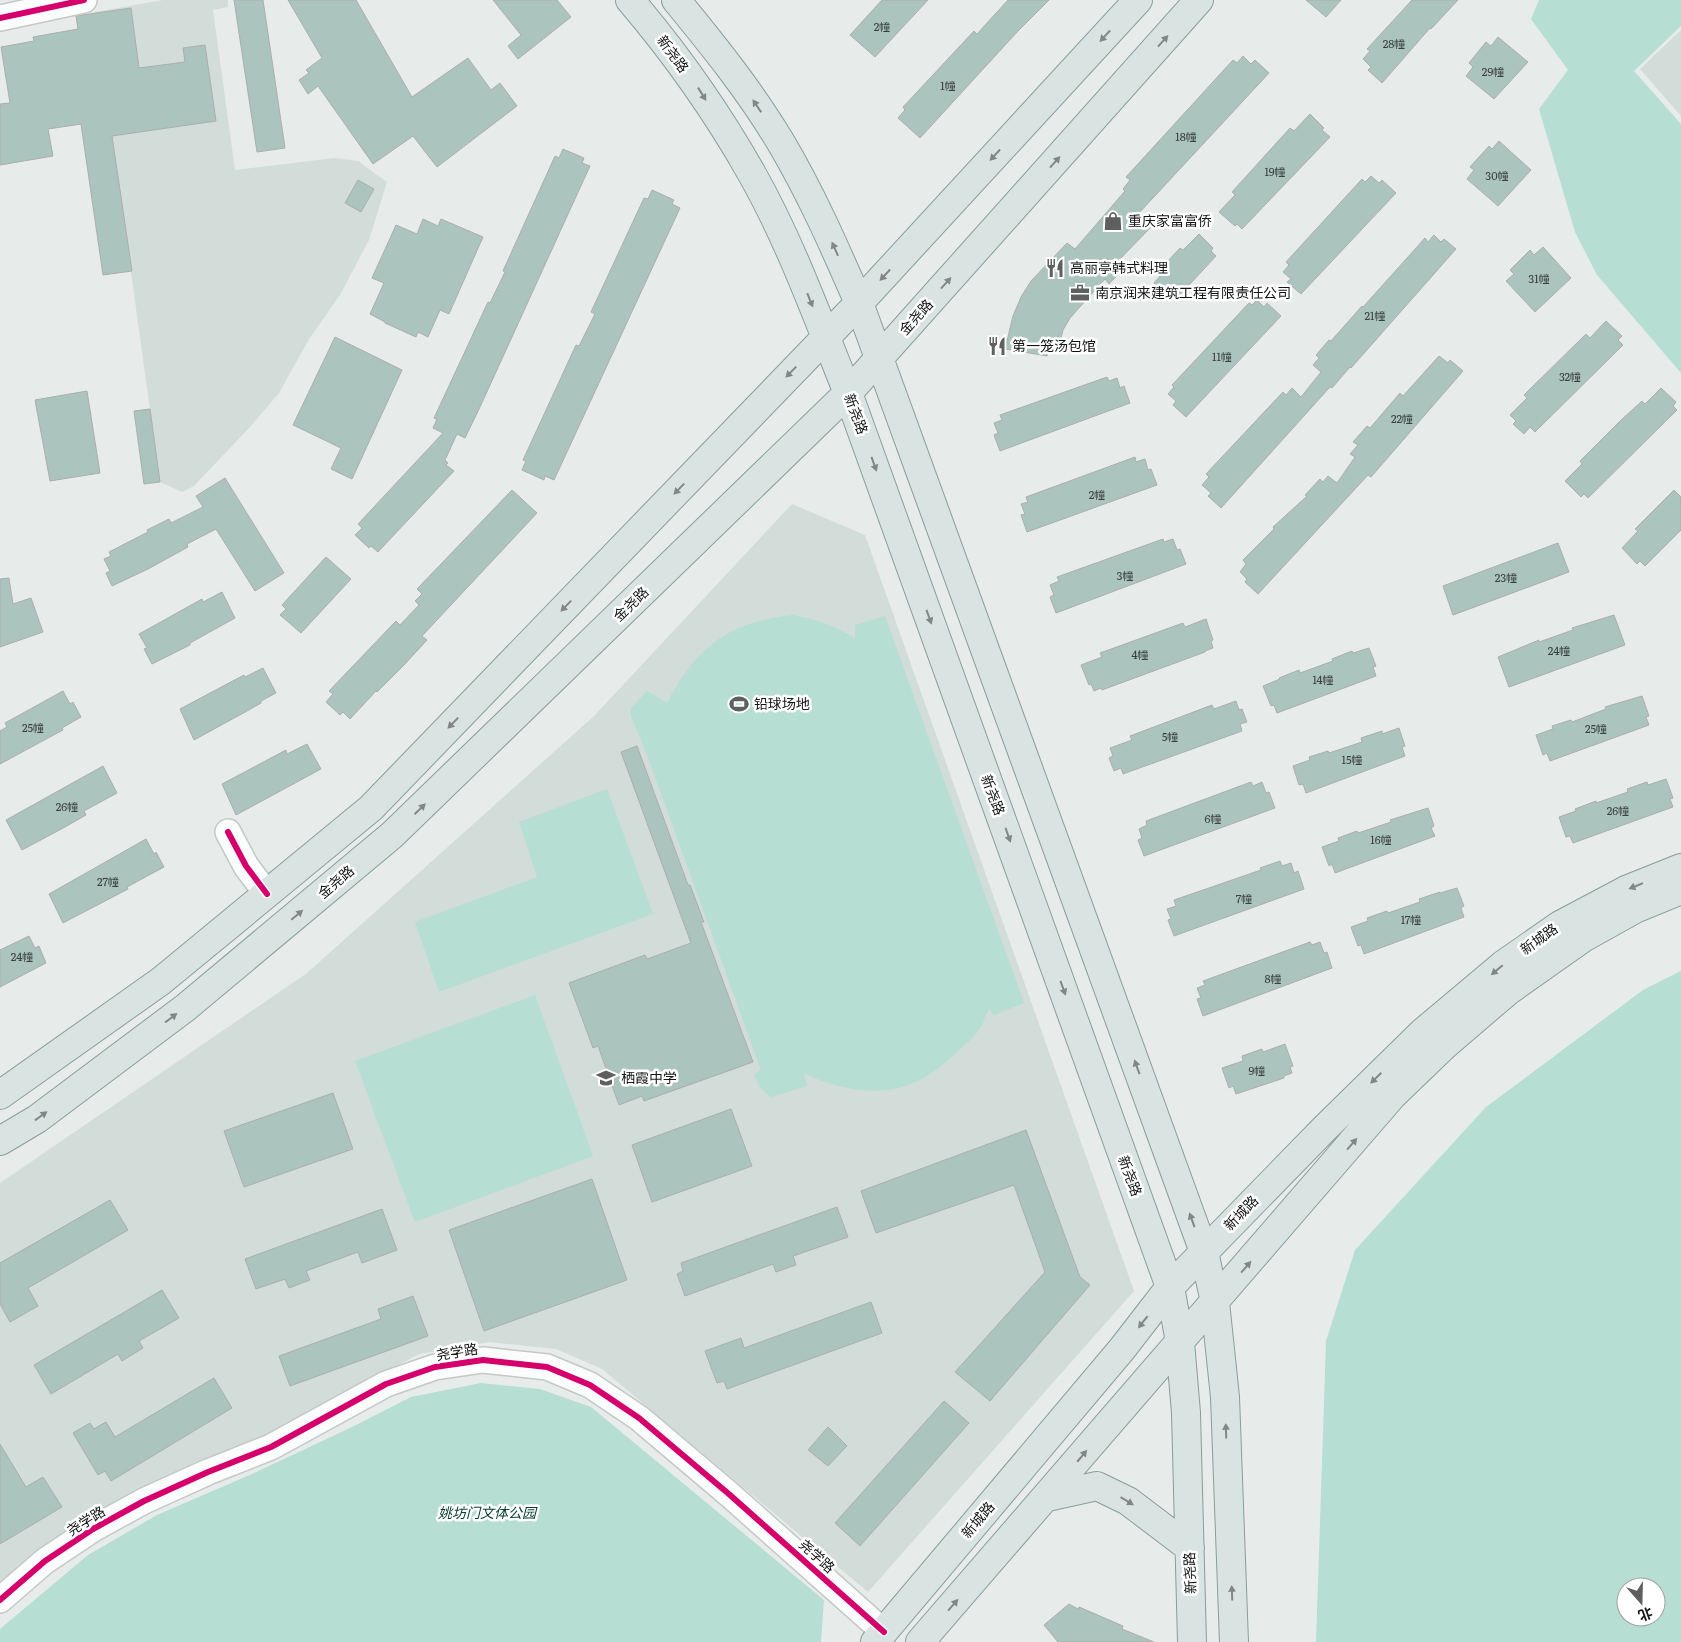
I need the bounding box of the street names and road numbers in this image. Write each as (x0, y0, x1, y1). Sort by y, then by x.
street label: 新尧路 (653, 31, 694, 76)
street label: 金尧路 (894, 294, 937, 339)
street label: 新尧路 (840, 391, 874, 437)
street label: 金尧路 (608, 581, 652, 625)
street label: 新尧路 (977, 772, 1011, 818)
street label: 金尧路 (313, 860, 358, 902)
street label: 新城路 (1515, 918, 1561, 958)
street label: 新尧路 (1114, 1153, 1148, 1199)
street label: 新城路 (1218, 1190, 1262, 1234)
street label: 尧学路 (435, 1338, 479, 1364)
street label: 新城路 (956, 1497, 998, 1542)
street label: 尧学路 (62, 1501, 109, 1540)
street label: 尧学路 (795, 1534, 840, 1577)
street label: 新尧路 (1178, 1552, 1200, 1594)

